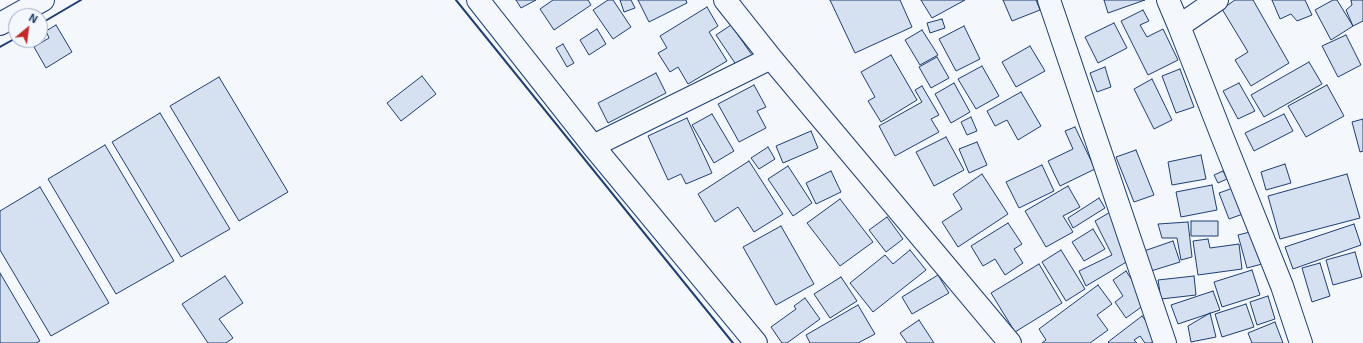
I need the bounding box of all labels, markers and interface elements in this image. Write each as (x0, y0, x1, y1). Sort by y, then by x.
north arrow (8, 8, 48, 48)
text: N (27, 10, 40, 26)

